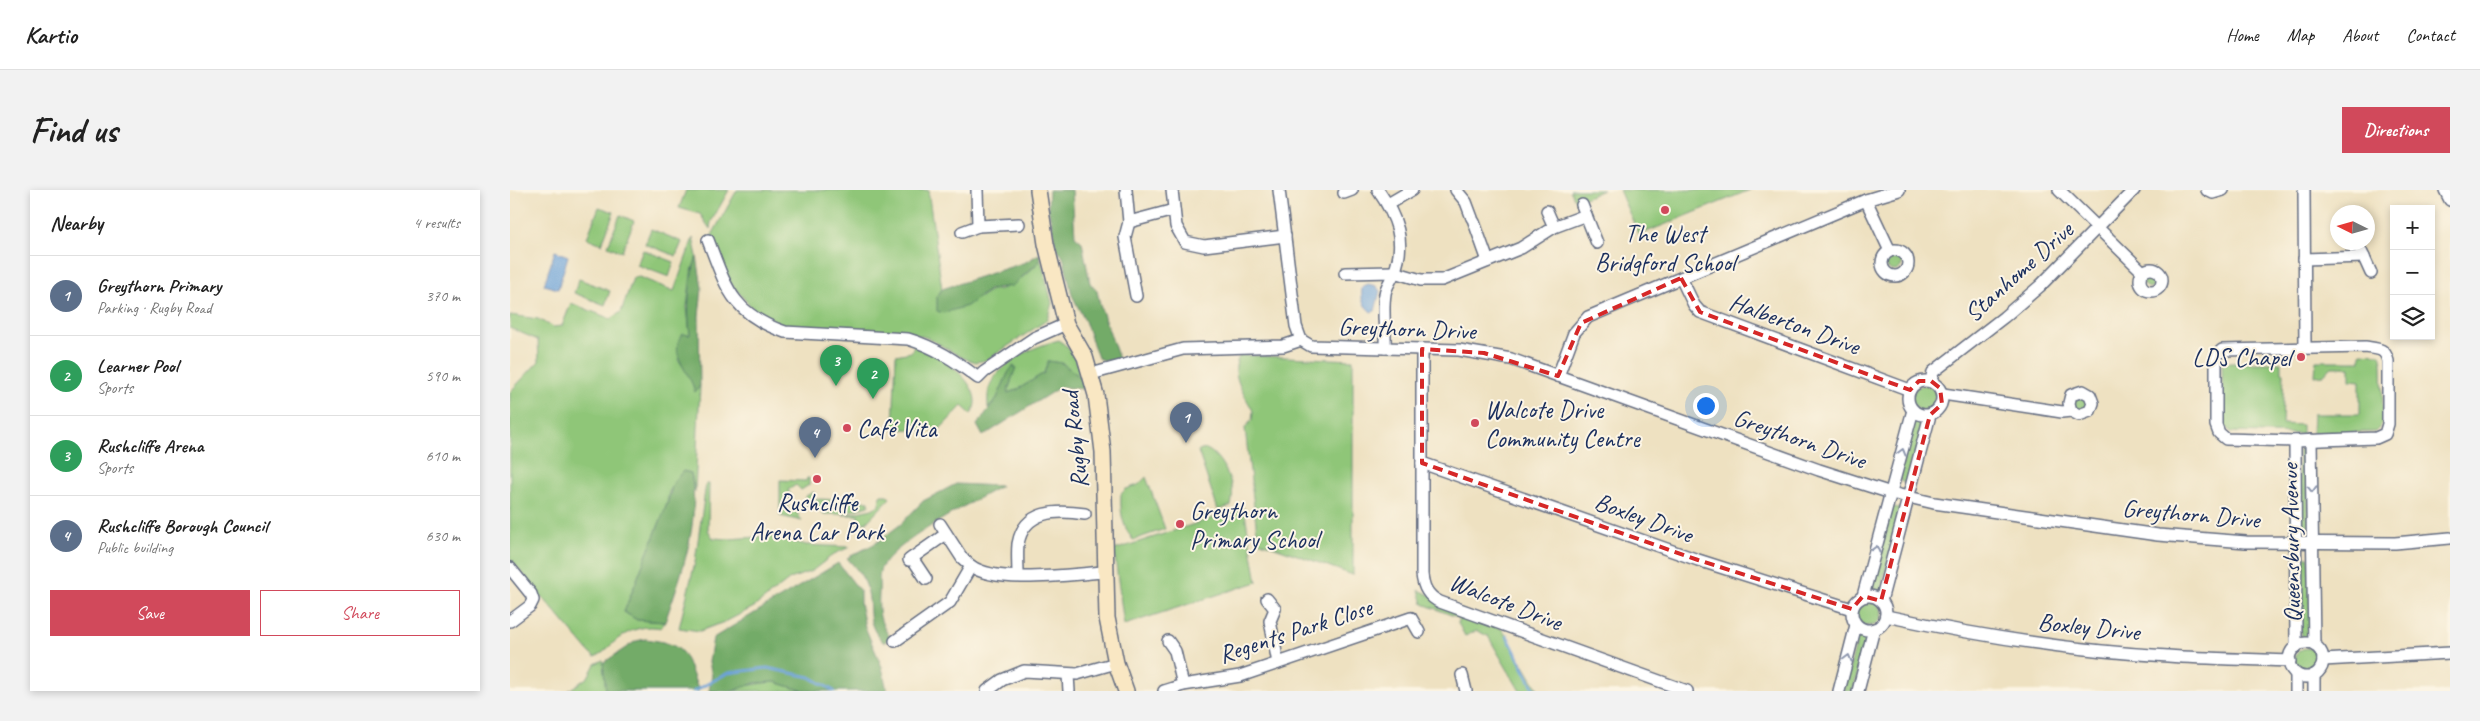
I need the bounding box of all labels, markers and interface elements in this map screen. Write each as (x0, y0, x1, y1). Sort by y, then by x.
text: Kartio (25, 20, 77, 50)
text: Home (2226, 24, 2259, 46)
text: Map (2287, 24, 2314, 46)
text: About (2342, 24, 2378, 46)
text: Contact (2406, 24, 2455, 46)
button: Directions (2342, 107, 2450, 153)
text: Find us (30, 108, 117, 153)
marker: The West Bridgford School (1659, 204, 1671, 216)
north arrow (2330, 205, 2375, 250)
map controls (2390, 205, 2435, 340)
button: + (2390, 205, 2435, 250)
text: Nearby (50, 210, 103, 236)
text: 4 results (413, 213, 460, 233)
street label: Stanhome Drive (1957, 213, 2081, 329)
place label: The West Bridgford School (1595, 218, 1740, 279)
button: − (2390, 250, 2435, 295)
text: Greythorn Primary (97, 274, 221, 298)
text: 1 (62, 286, 70, 306)
text: 370 m (426, 286, 460, 306)
street label: Halberton Drive (1725, 286, 1866, 363)
button: layers (2390, 295, 2435, 340)
text: Parking · Rugby Road (97, 298, 211, 318)
street label: Greythorn Drive (1338, 311, 1478, 347)
place label: LDS Chapel (2192, 342, 2296, 374)
pin: 3 (820, 345, 852, 386)
marker: LDS Chapel (2295, 351, 2307, 363)
text: Learner Pool (97, 354, 178, 378)
pin: 2 (857, 358, 889, 399)
text: 2 (62, 366, 70, 386)
text: 590 m (426, 366, 460, 386)
text: Sports (97, 378, 133, 398)
street label: Rugby Road (1054, 386, 1096, 490)
your location (1693, 393, 1719, 419)
place label: Walcote Drive Community Centre (1485, 394, 1641, 455)
street label: Greythorn Drive (1729, 401, 1872, 477)
pin: 1 (1170, 402, 1202, 443)
place label: Café Vita (857, 413, 938, 445)
pin: 4 (799, 417, 831, 458)
marker: Walcote Drive Community Centre (1469, 417, 1481, 429)
marker: Café Vita (841, 422, 853, 434)
text: Rushcliffe Arena (97, 434, 203, 458)
text: 3 (62, 446, 70, 466)
text: 610 m (426, 446, 460, 466)
one-way arrow (1896, 448, 1906, 456)
text: Sports (97, 458, 133, 478)
street label: Queensbury Avenue (2274, 461, 2308, 623)
marker: Rushcliffe Arena Car Park (811, 473, 823, 485)
street label: Boxley Drive (1590, 485, 1699, 551)
one-way arrow (2307, 485, 2317, 493)
place label: Rushcliffe Arena Car Park (750, 487, 886, 548)
street label: Greythorn Drive (2121, 492, 2263, 536)
place label: Greythorn Primary School (1190, 495, 1323, 556)
text: Rushcliffe Borough Council (97, 514, 268, 538)
marker: Greythorn Primary School (1174, 518, 1186, 530)
text: 4 (62, 526, 70, 546)
text: 630 m (426, 526, 460, 546)
text: Public building (97, 538, 173, 558)
one-way arrow (1870, 546, 1880, 554)
street label: Walcote Drive (1445, 566, 1568, 639)
button: Save (50, 590, 250, 636)
button: Share (260, 590, 460, 636)
street label: Regents Park Close (1215, 591, 1378, 671)
street label: Boxley Drive (2036, 606, 2143, 648)
one-way arrow (1842, 654, 1852, 662)

